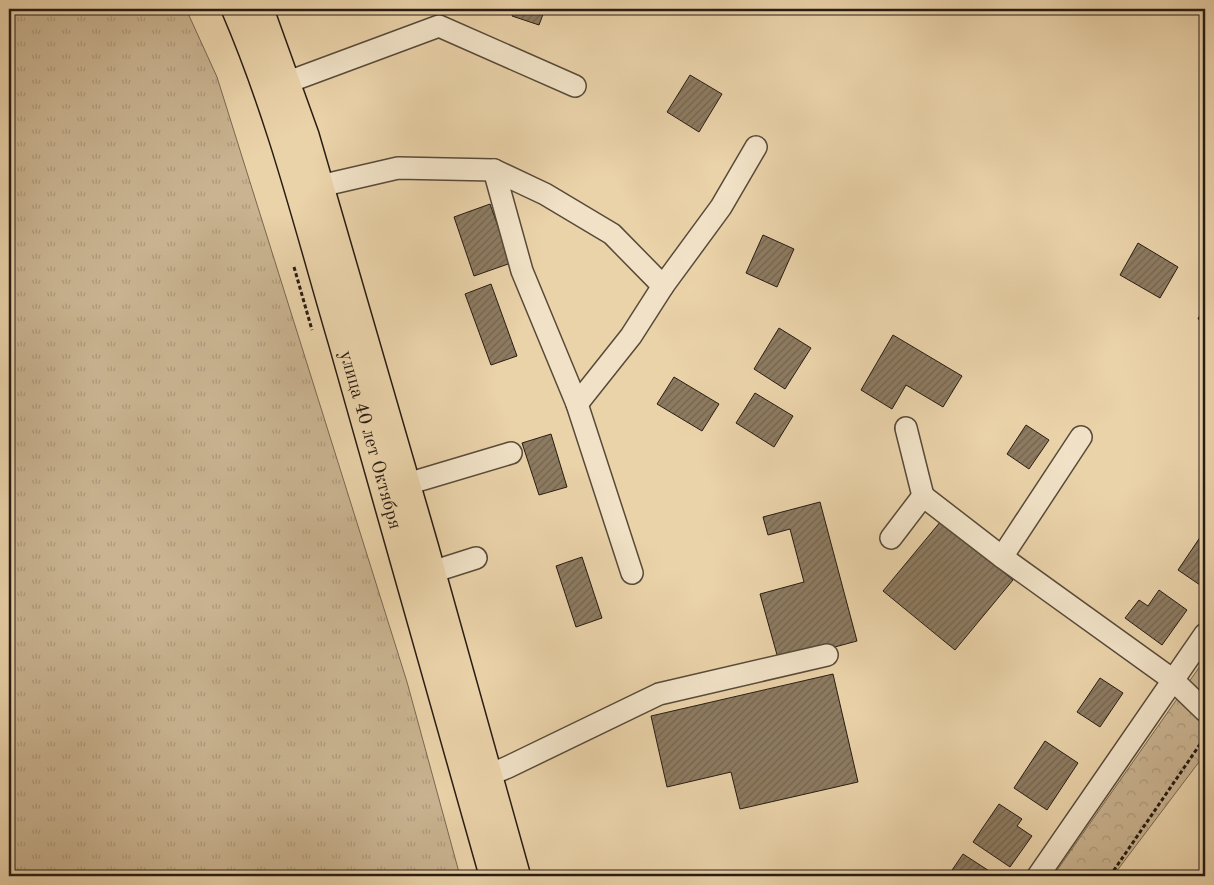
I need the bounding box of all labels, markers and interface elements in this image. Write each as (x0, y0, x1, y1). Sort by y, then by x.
street label: улица 40 лет Октября (335, 349, 404, 532)

